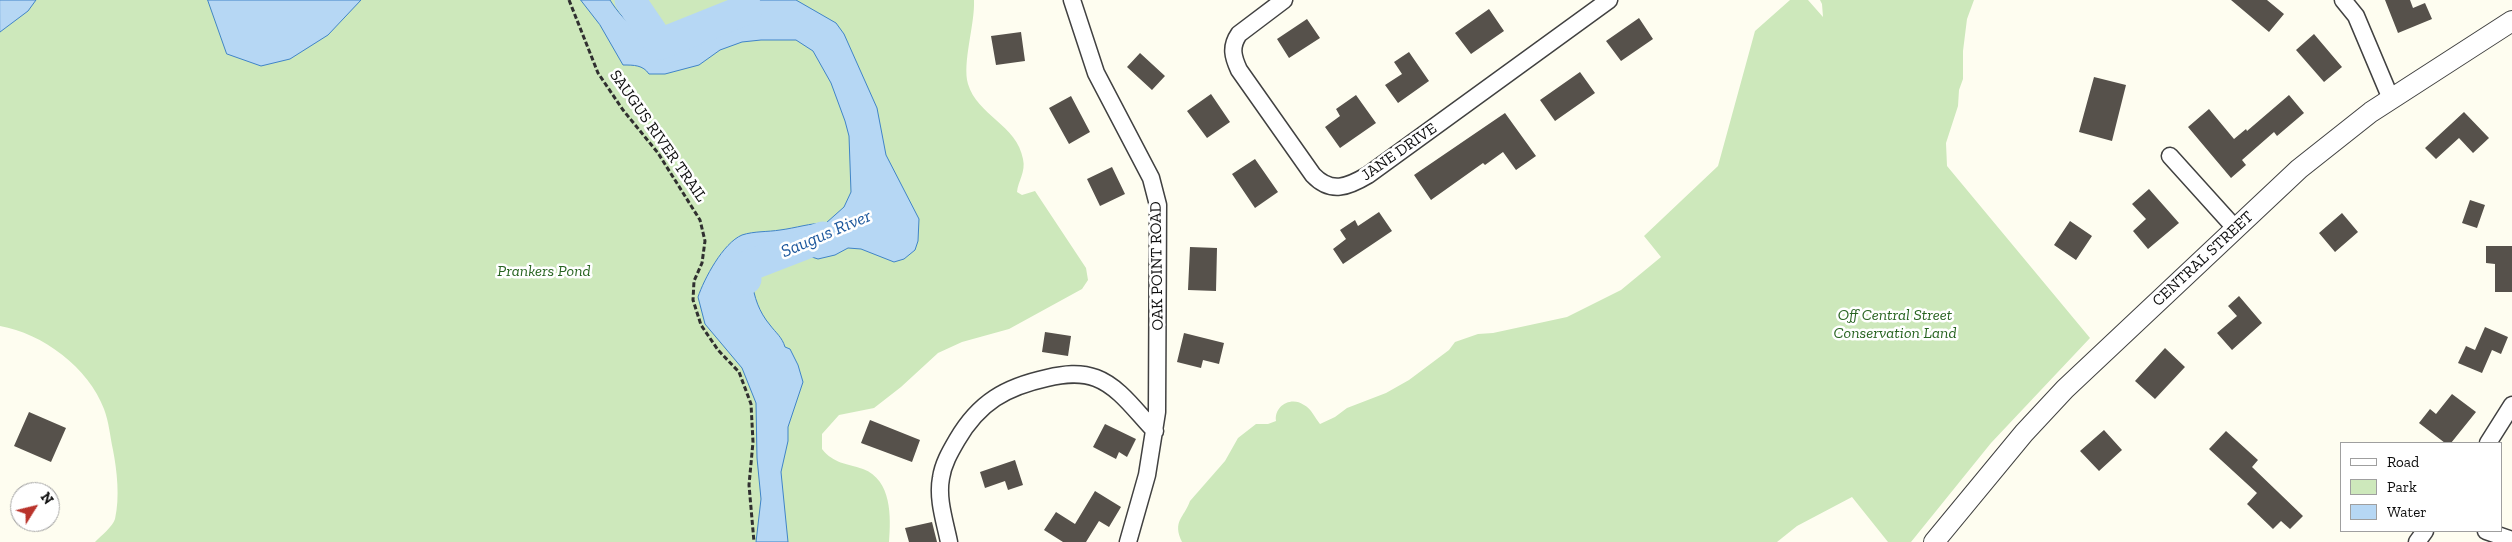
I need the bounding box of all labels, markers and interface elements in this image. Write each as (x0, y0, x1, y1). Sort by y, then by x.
street label: SAUGUS RIVER TRAIL (605, 66, 711, 206)
street label: JANE DRIVE (1358, 119, 1440, 185)
street label: OAK POINT ROAD (1146, 201, 1168, 331)
water label: Saugus River (778, 205, 874, 263)
street label: CENTRAL STREET (2149, 207, 2257, 311)
park label: Prankers Pond (497, 261, 591, 281)
park label: Off Central Street Conservation Land (1833, 305, 1957, 343)
legend (2340, 442, 2502, 532)
text: Road (2387, 453, 2419, 471)
text: Park (2387, 478, 2417, 496)
north arrow (10, 482, 60, 532)
text: N (37, 489, 57, 508)
text: Water (2387, 503, 2427, 521)

